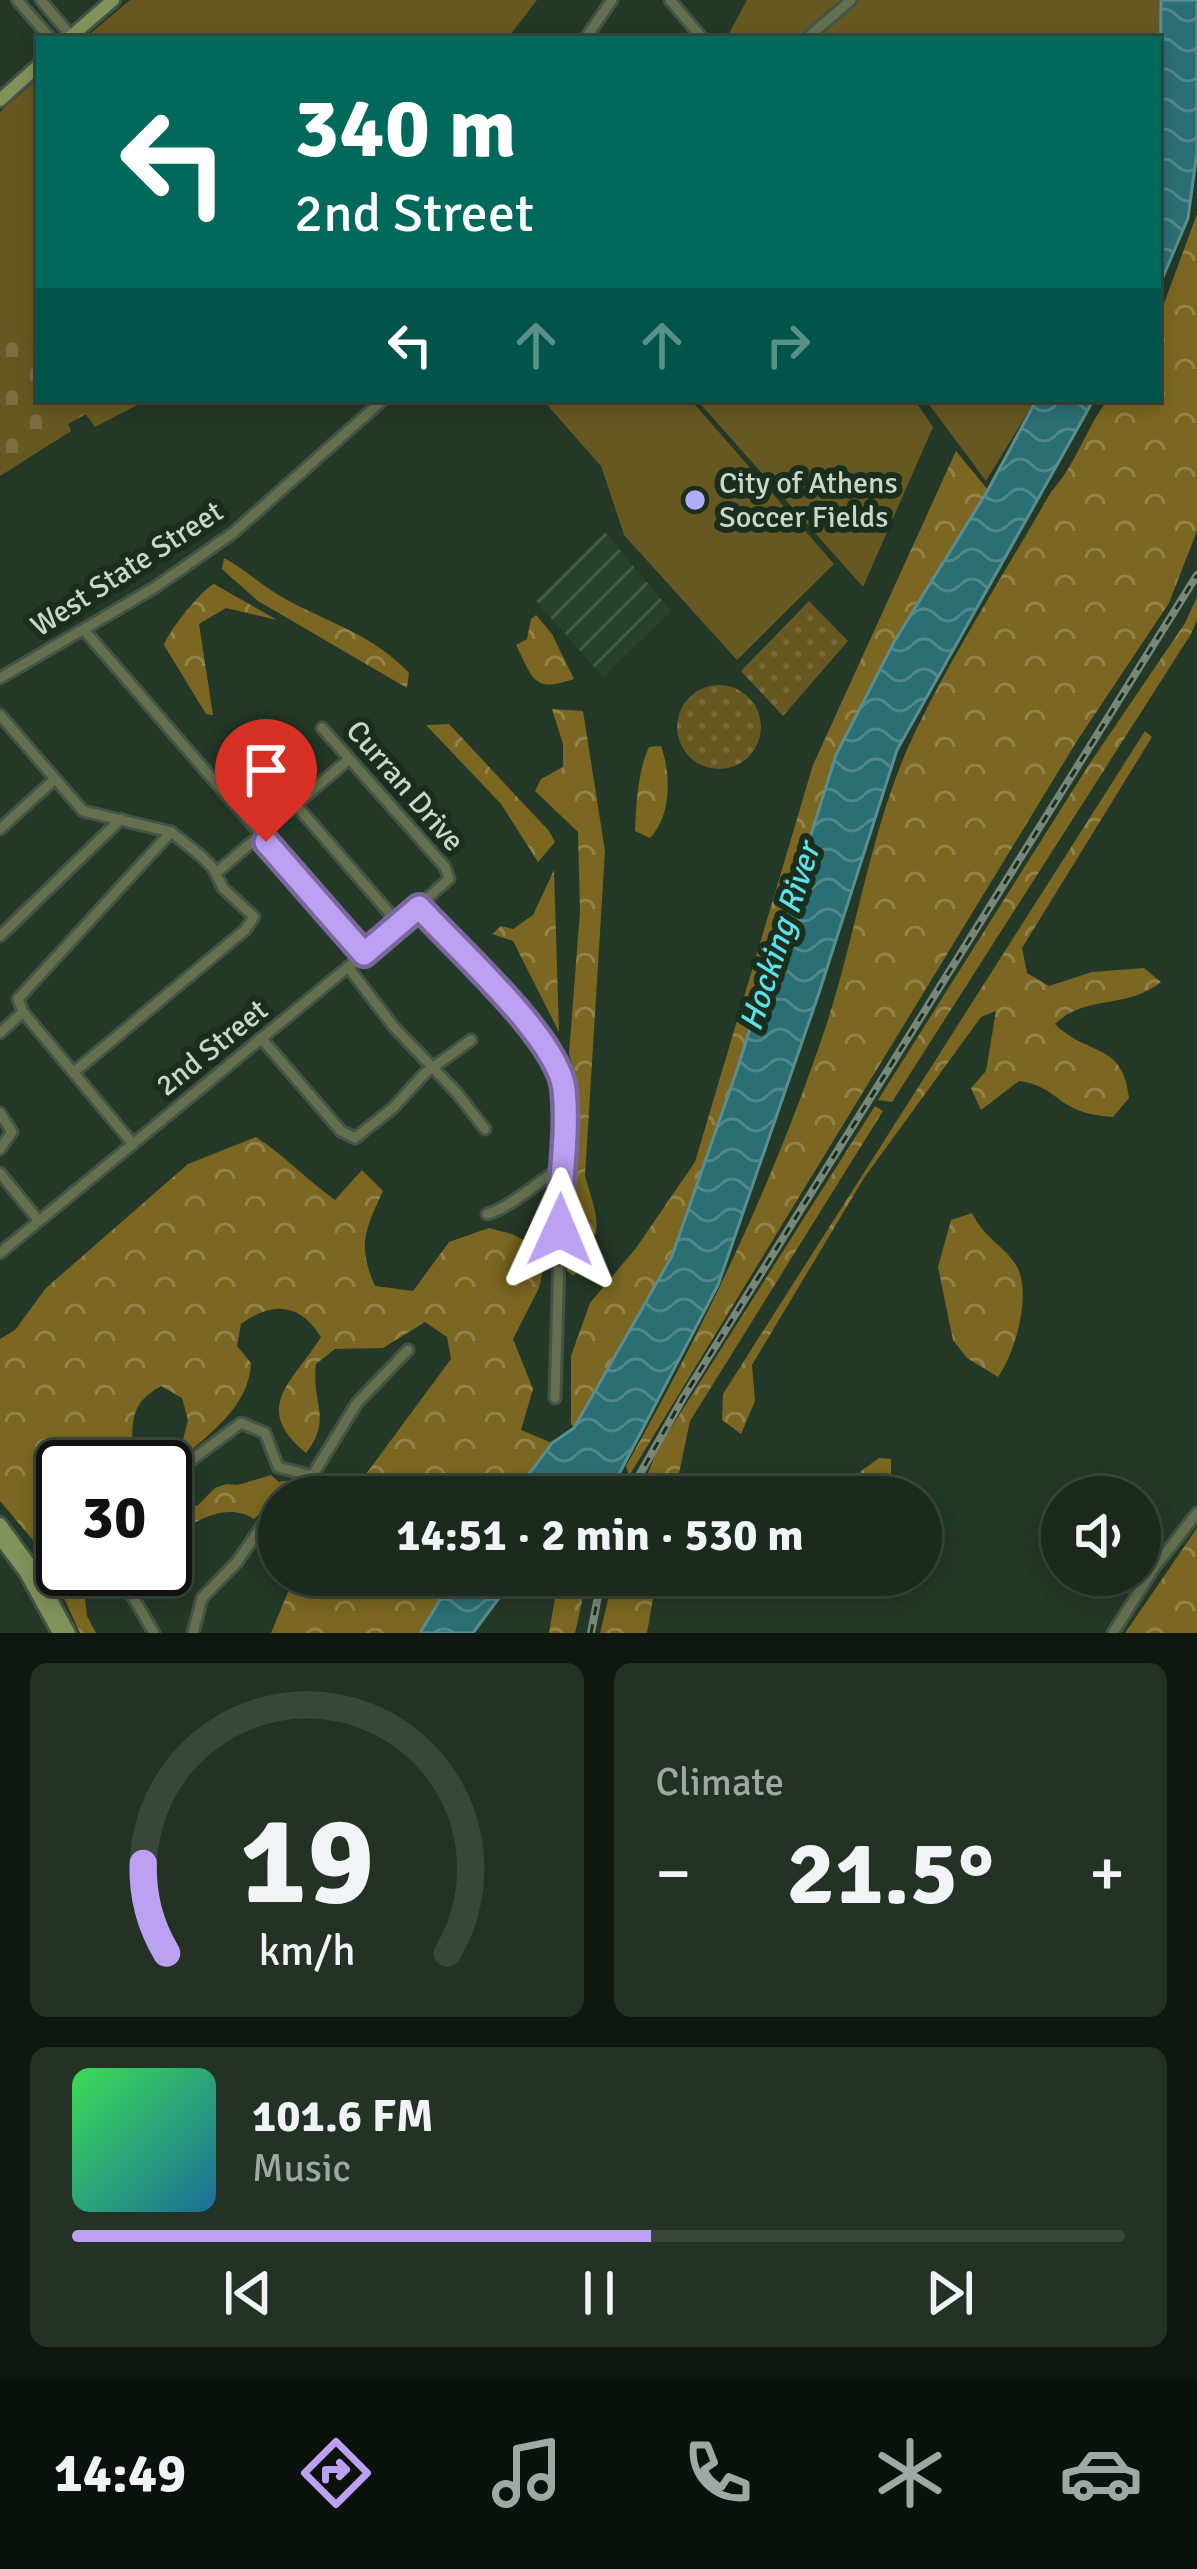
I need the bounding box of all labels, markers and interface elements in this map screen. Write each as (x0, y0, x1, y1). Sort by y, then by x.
text: 340 m (294, 77, 516, 181)
icon: left (96, 84, 252, 240)
text: 2nd Street (294, 180, 534, 247)
icon: left (377, 312, 443, 378)
icon: ahead (503, 312, 569, 378)
icon: ahead (629, 312, 695, 378)
icon: right (755, 312, 821, 378)
place label: City of Athens Soccer Fields (719, 465, 898, 536)
marker: City of Athens Soccer Fields (682, 487, 708, 513)
street label: West State Street (24, 493, 230, 645)
street label: Curran Drive (338, 713, 472, 859)
pin (215, 719, 317, 842)
icon: arrive (233, 737, 299, 803)
water label: Hocking River (730, 834, 831, 1036)
street label: 2nd Street (149, 992, 275, 1104)
position arrow (497, 1167, 623, 1293)
speed limit sign: 30 (36, 1440, 192, 1596)
map controls (1041, 1476, 1161, 1596)
button: sound (1041, 1476, 1161, 1596)
text: 14:51 · 2 min · 530 m (396, 1508, 804, 1563)
text: Climate (656, 1758, 784, 1806)
text: 19 (239, 1785, 374, 1938)
text: 21.5° (786, 1818, 994, 1929)
text: − (656, 1833, 691, 1914)
text: + (1089, 1833, 1125, 1914)
text: km/h (258, 1925, 355, 1978)
text: 101.6 FM (252, 2089, 434, 2144)
text: Music (252, 2144, 351, 2192)
icon: previous (215, 2260, 281, 2326)
icon: pause (566, 2260, 632, 2326)
icon: next (917, 2260, 983, 2326)
icon: directions (294, 2431, 378, 2515)
icon: music (485, 2431, 569, 2515)
icon: phone (676, 2431, 760, 2515)
icon: climate (868, 2431, 952, 2515)
icon: car (1059, 2431, 1143, 2515)
text: 14:49 (54, 2440, 186, 2507)

